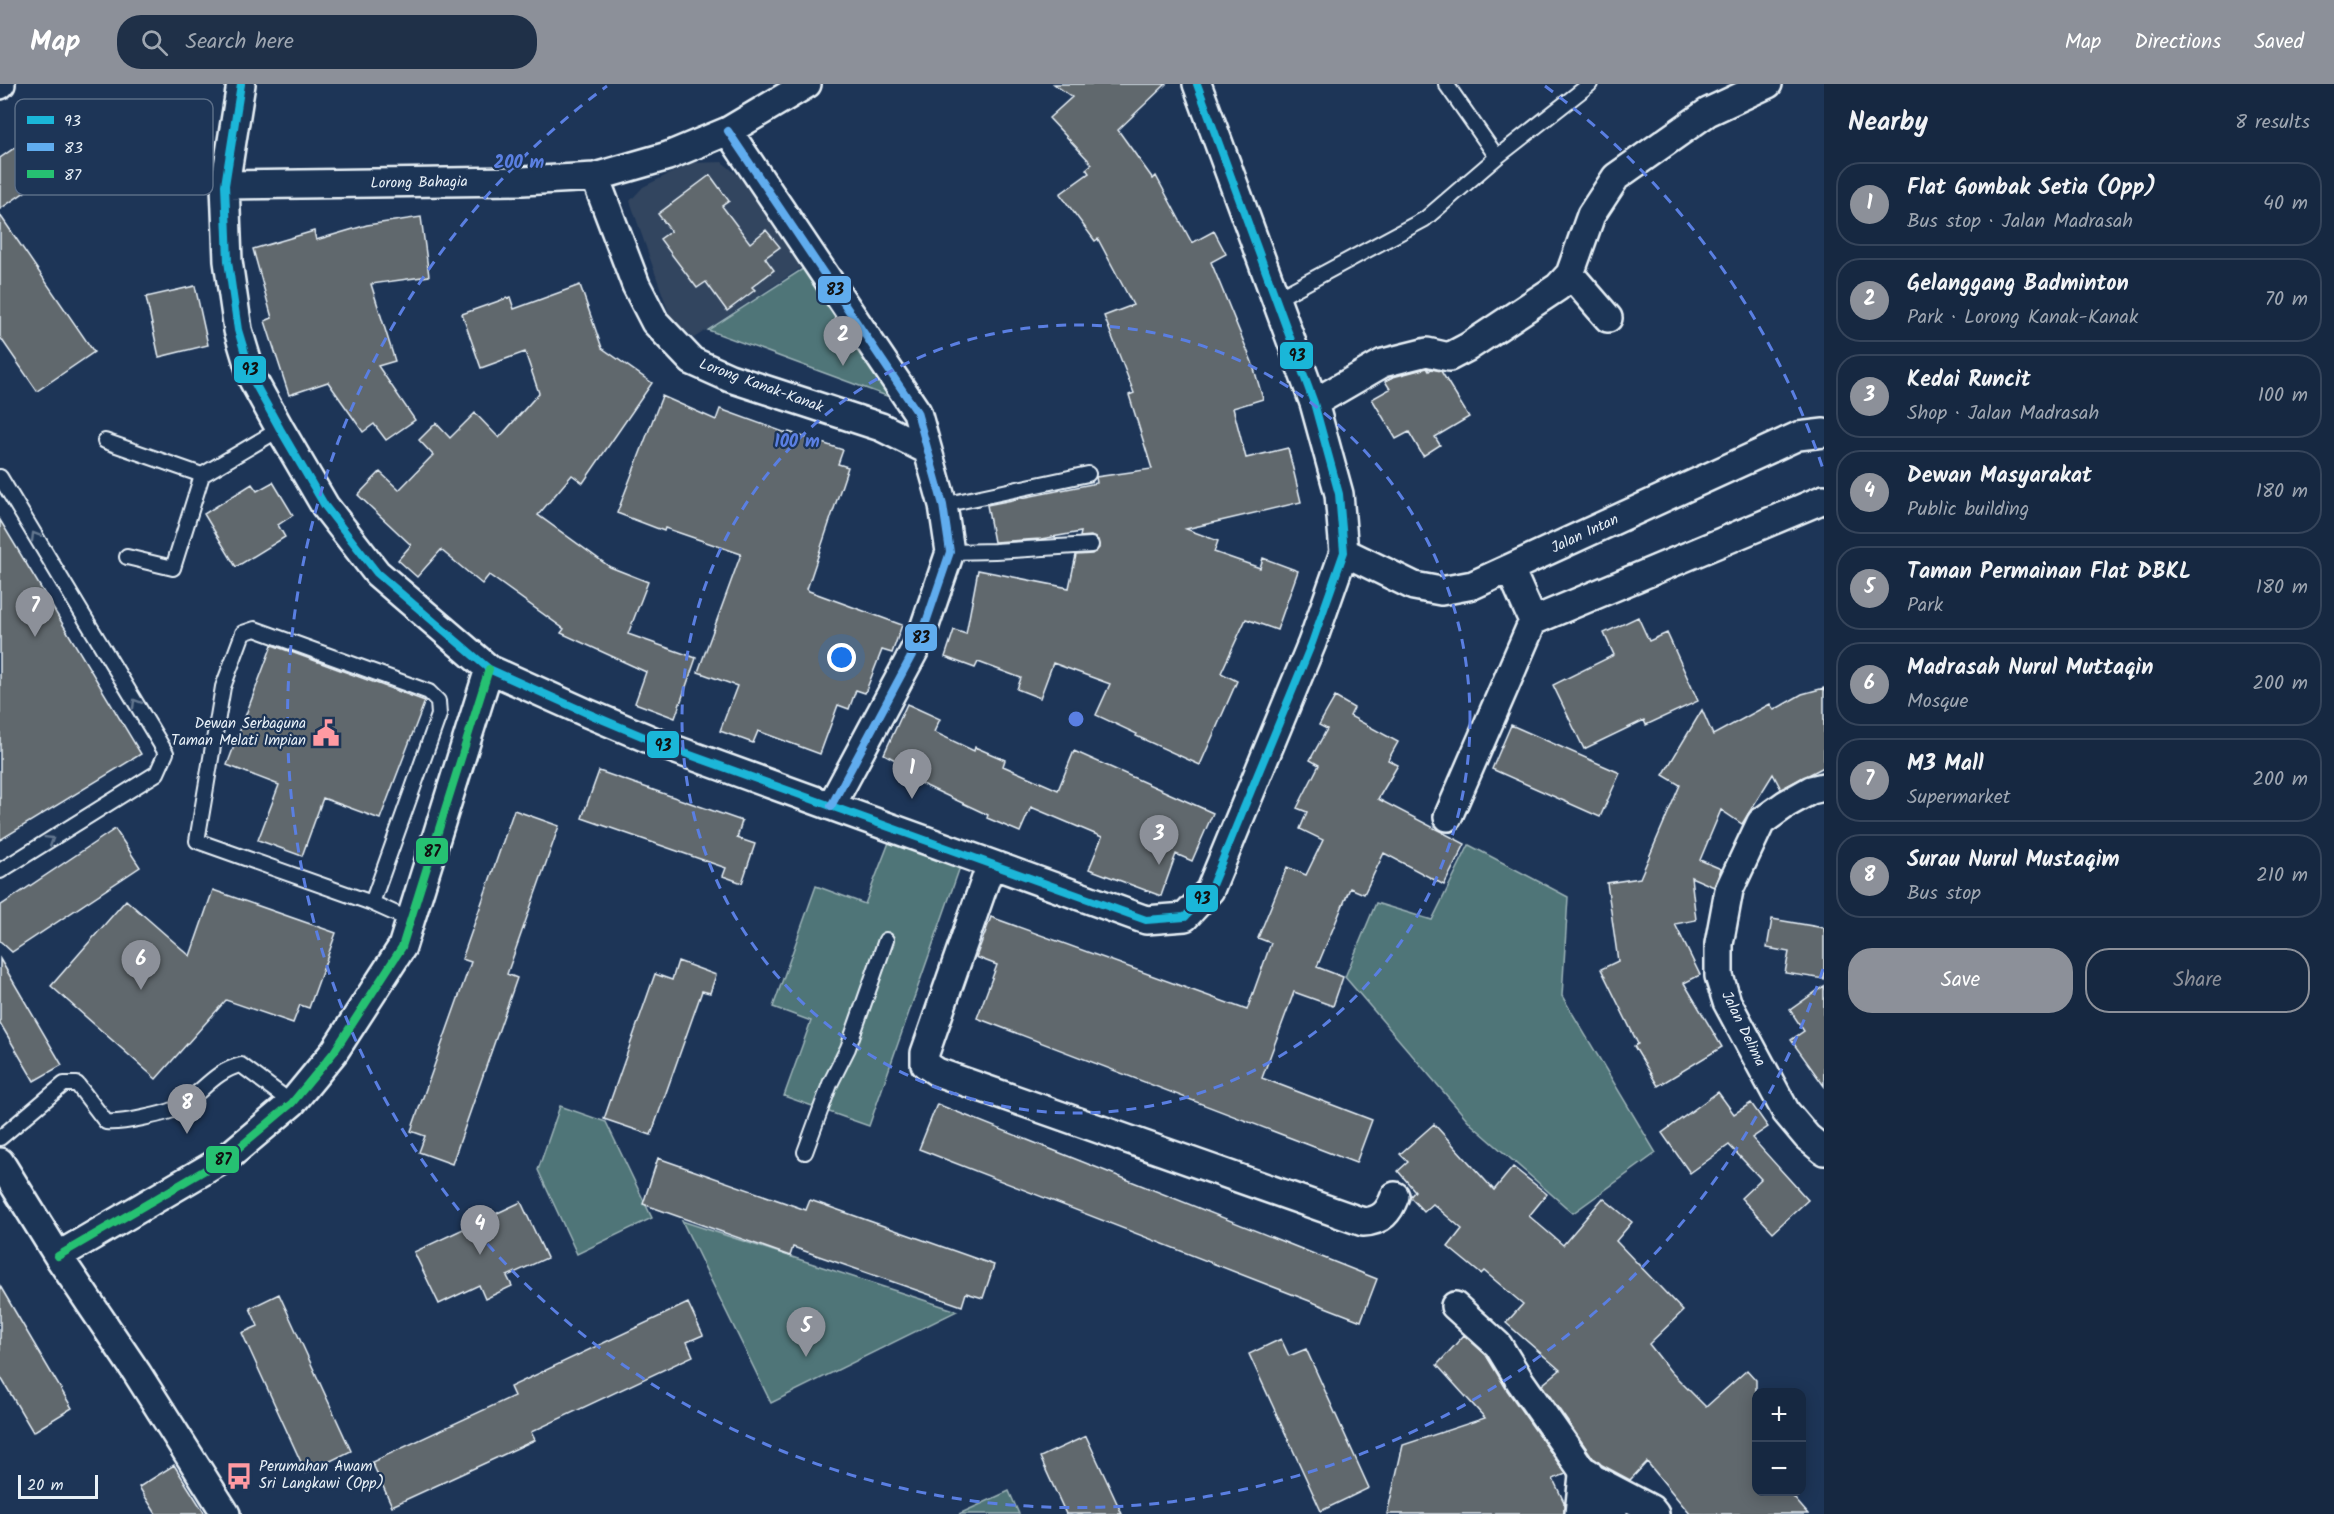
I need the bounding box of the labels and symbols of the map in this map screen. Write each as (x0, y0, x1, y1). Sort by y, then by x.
legend (15, 99, 213, 195)
text: 93 (64, 109, 81, 134)
text: 83 (64, 136, 83, 161)
text: 200 m (494, 149, 545, 178)
text: 87 (64, 163, 82, 188)
street label: Lorong Bahagia (370, 170, 468, 196)
line badge: 83 (817, 275, 852, 304)
text: 83 (826, 278, 844, 303)
pin: 2 (824, 316, 862, 366)
line badge: 93 (1279, 341, 1314, 370)
text: 93 (1289, 344, 1306, 369)
street label: Lorong Kanak-Kanak (695, 352, 827, 420)
line badge: 93 (233, 355, 267, 384)
text: 93 (242, 358, 259, 383)
text: 100 m (774, 428, 820, 457)
street label: Jalan Intan (1547, 508, 1623, 560)
one-way arrow (31, 532, 43, 542)
pin: 7 (15, 588, 54, 637)
line badge: 83 (904, 623, 938, 652)
text: 83 (912, 626, 930, 651)
your location (827, 643, 856, 672)
one-way arrow (131, 699, 143, 709)
centre of rings (1066, 709, 1086, 729)
place label: Dewan Serbaguna Taman Melati Impian (171, 712, 306, 753)
public building icon: Dewan Serbaguna Taman Melati Impian (311, 718, 341, 748)
line badge: 93 (646, 730, 680, 759)
text: 93 (655, 734, 672, 759)
pin: 1 (892, 750, 932, 799)
pin: 3 (1140, 816, 1178, 865)
one-way arrow (44, 836, 54, 848)
line badge: 87 (415, 837, 449, 865)
text: 87 (424, 840, 441, 865)
line badge: 93 (1185, 884, 1219, 913)
text: 93 (1194, 887, 1211, 912)
pin: 6 (122, 940, 160, 990)
street label: Jalan Delima (1714, 987, 1772, 1071)
pin: 8 (168, 1084, 207, 1134)
line badge: 87 (205, 1145, 240, 1174)
text: 87 (215, 1148, 232, 1173)
pin: 4 (460, 1206, 500, 1255)
pin: 5 (786, 1308, 826, 1357)
place label: Perumahan Awam Sri Langkawi (Opp) (259, 1455, 384, 1496)
bus stop icon: Perumahan Awam Sri Langkawi (Opp) (224, 1461, 254, 1491)
scale bar (18, 1472, 98, 1500)

